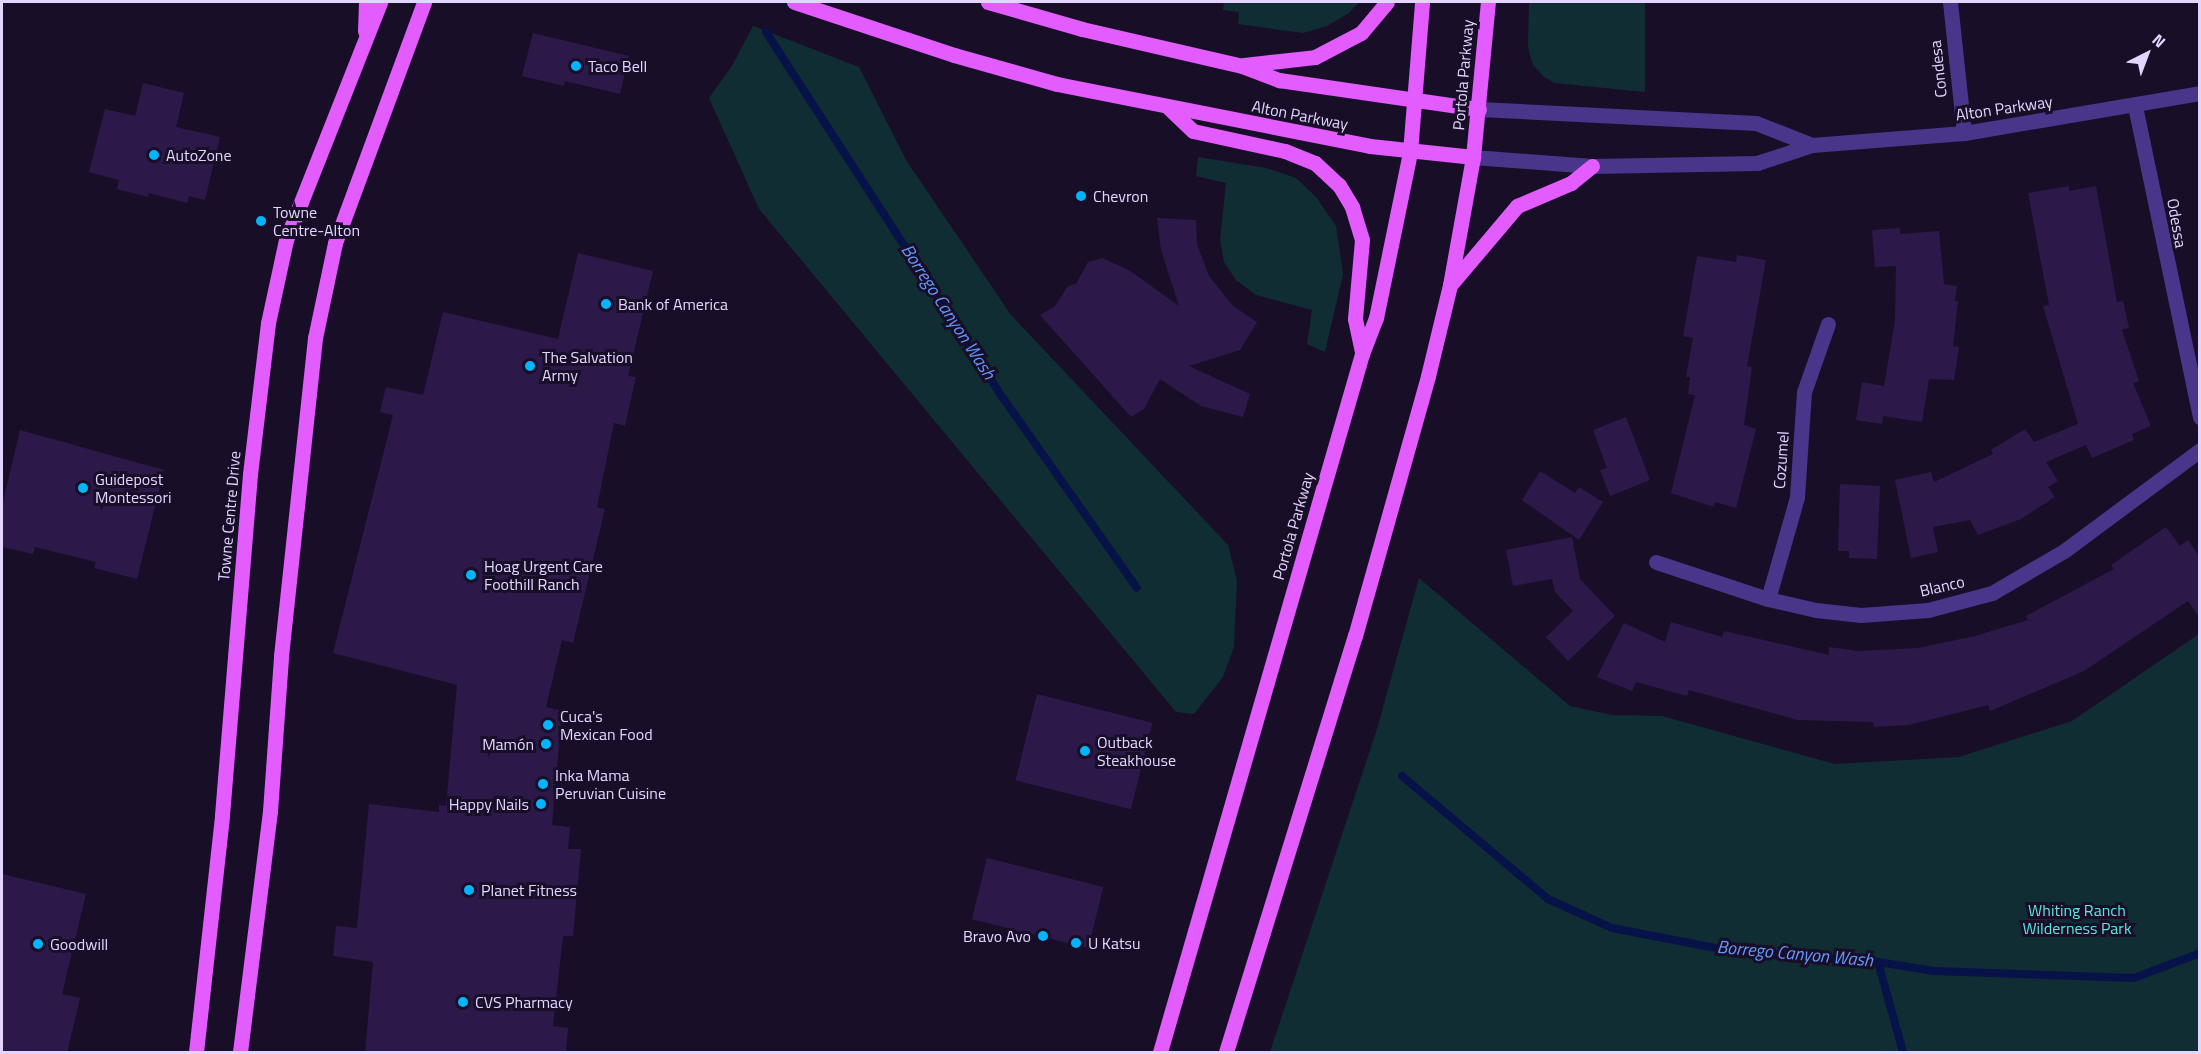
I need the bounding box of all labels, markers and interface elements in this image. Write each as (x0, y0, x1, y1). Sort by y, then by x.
street label: Portola Parkway (1449, 19, 1477, 131)
north arrow (2117, 24, 2177, 84)
text: N (2147, 28, 2171, 53)
street label: Condesa (1925, 39, 1951, 99)
place label: Taco Bell (588, 56, 647, 76)
marker: Taco Bell (569, 59, 583, 73)
street label: Alton Parkway (1954, 92, 2054, 124)
street label: Alton Parkway (1250, 96, 1350, 134)
place label: AutoZone (166, 145, 232, 165)
marker: AutoZone (147, 148, 161, 162)
place label: Chevron (1093, 186, 1148, 206)
marker: Chevron (1074, 189, 1088, 203)
street label: Odessa (2163, 197, 2191, 249)
place label: Towne Centre-Alton (273, 202, 360, 240)
marker: Towne Centre-Alton (254, 214, 268, 228)
water label: Borrego Canyon Wash (896, 240, 1000, 384)
place label: Bank of America (618, 294, 728, 314)
marker: Bank of America (599, 297, 613, 311)
place label: The Salvation Army (542, 347, 633, 385)
marker: The Salvation Army (523, 359, 537, 373)
street label: Cozumel (1769, 430, 1793, 490)
street label: Towne Centre Drive (214, 450, 244, 582)
place label: Guidepost Montessori (95, 469, 171, 507)
street label: Portola Parkway (1268, 470, 1318, 582)
marker: Guidepost Montessori (76, 481, 90, 495)
place label: Hoag Urgent Care Foothill Ranch (484, 556, 603, 594)
marker: Hoag Urgent Care Foothill Ranch (462, 566, 480, 584)
street label: Blanco (1918, 572, 1966, 600)
place label: Cuca's Mexican Food (560, 706, 653, 744)
marker: Cuca's Mexican Food (541, 718, 555, 732)
place label: Outback Steakhouse (1097, 732, 1176, 770)
place label: Mamón (482, 734, 534, 754)
marker: Mamón (539, 737, 553, 751)
marker: Outback Steakhouse (1078, 744, 1092, 758)
place label: Inka Mama Peruvian Cuisine (555, 765, 666, 803)
marker: Inka Mama Peruvian Cuisine (536, 777, 550, 791)
place label: Happy Nails (449, 794, 529, 814)
marker: Happy Nails (534, 797, 548, 811)
place label: Planet Fitness (481, 880, 577, 900)
marker: Planet Fitness (462, 883, 476, 897)
park label: Whiting Ranch Wilderness Park (2022, 900, 2132, 938)
place label: Bravo Avo (963, 926, 1031, 946)
marker: Bravo Avo (1036, 929, 1050, 943)
place label: U Katsu (1088, 933, 1140, 953)
place label: Goodwill (50, 934, 108, 954)
marker: U Katsu (1069, 936, 1083, 950)
water label: Borrego Canyon Wash (1716, 936, 1874, 972)
marker: Goodwill (31, 937, 45, 951)
place label: CVS Pharmacy (475, 992, 573, 1012)
marker: CVS Pharmacy (456, 995, 470, 1009)

